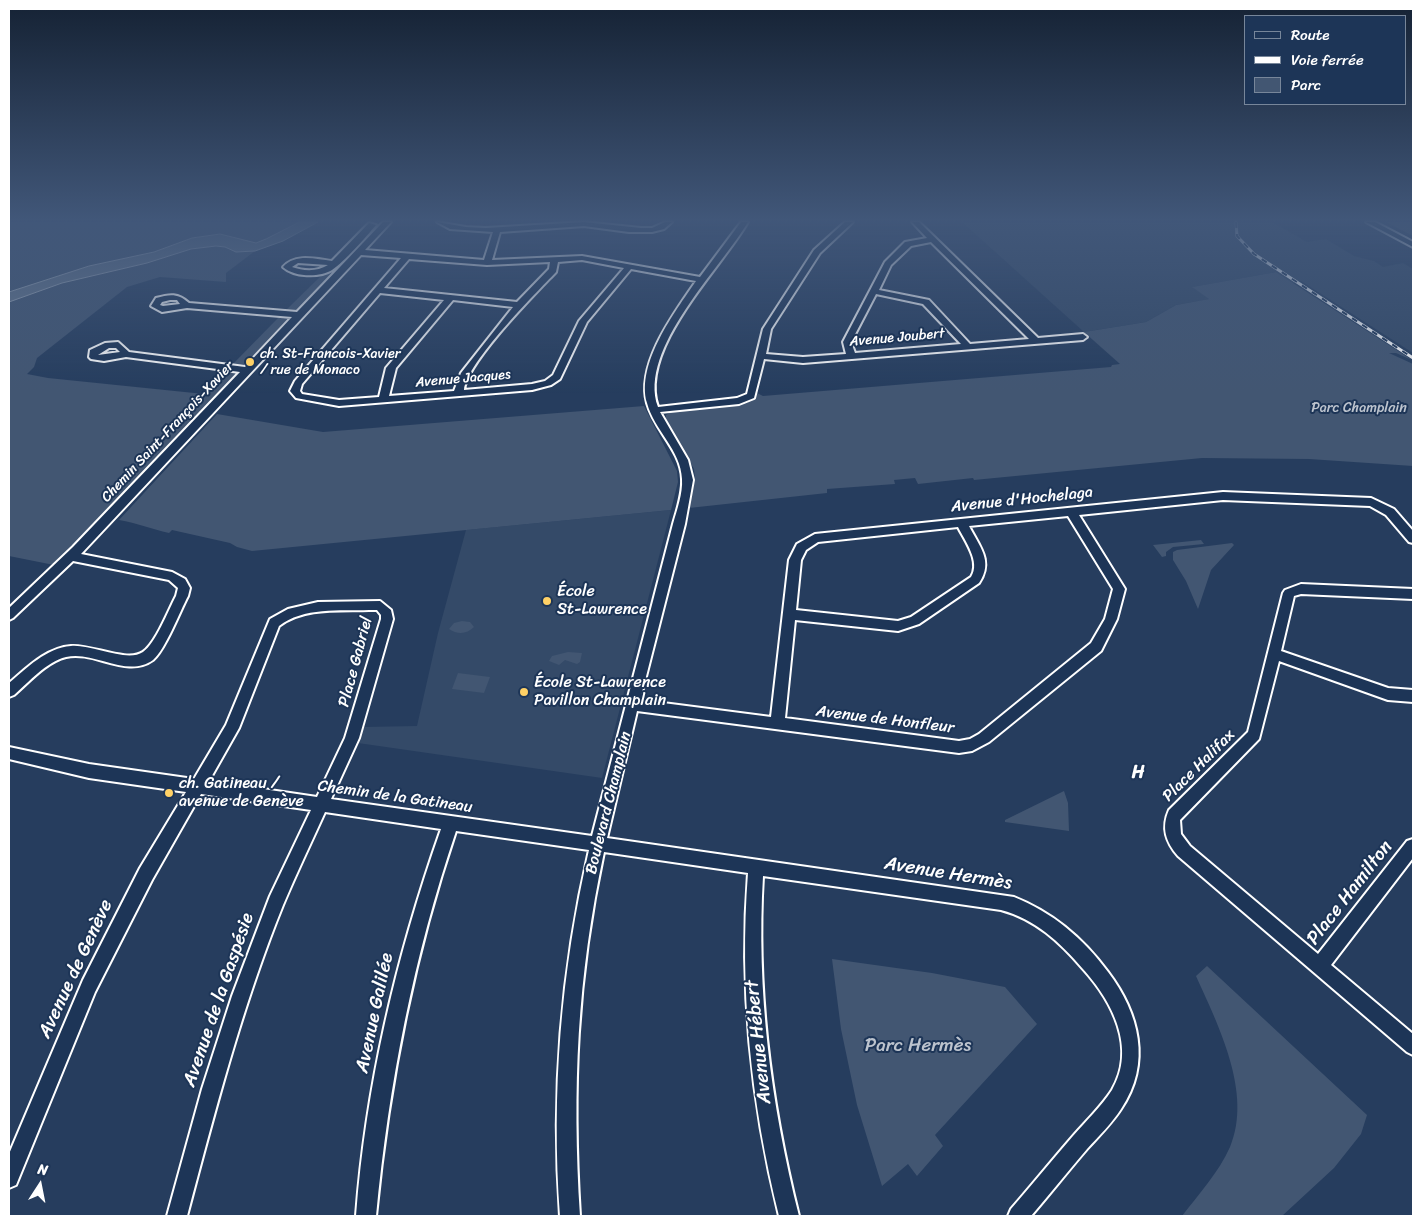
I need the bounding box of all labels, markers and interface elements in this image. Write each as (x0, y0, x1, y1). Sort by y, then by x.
legend (1244, 15, 1407, 105)
text: Route (1291, 22, 1330, 48)
text: Voie ferrée (1291, 47, 1364, 73)
text: Parc (1291, 72, 1321, 98)
street label: Avenue Joubert (849, 325, 945, 351)
place label: ch. St-Francois-Xavier / rue de Monaco (260, 346, 401, 378)
marker: ch. St-Francois-Xavier / rue de Monaco (244, 356, 256, 368)
street label: Chemin Saint-François-Xavier (98, 358, 238, 506)
street label: Avenue Jacques (415, 366, 511, 392)
park label: Parc Champlain (1311, 400, 1407, 416)
street label: Avenue d'Hochelaga (950, 483, 1094, 517)
place label: École St-Lawrence (557, 582, 647, 620)
marker: École St-Lawrence (541, 595, 553, 607)
street label: Place Gabriel (335, 615, 377, 709)
place label: École St-Lawrence Pavillon Champlain (534, 673, 666, 711)
marker: École St-Lawrence Pavillon Champlain (518, 686, 530, 698)
street label: Avenue de Honfleur (815, 702, 955, 738)
street label: Place Halifax (1159, 726, 1239, 806)
street label: Boulevard Champlain (582, 730, 636, 876)
district label: H (1132, 762, 1144, 784)
place label: ch. Gatineau / avenue de Genève (179, 774, 304, 812)
street label: Chemin de la Gatineau (316, 777, 474, 817)
marker: ch. Gatineau / avenue de Genève (163, 787, 175, 799)
street label: Place Hamilton (1302, 836, 1398, 950)
street label: Avenue Hermès (883, 853, 1013, 895)
street label: Avenue de Genève (34, 896, 118, 1042)
street label: Avenue de la Gaspésie (179, 910, 259, 1090)
street label: Avenue Galilée (351, 951, 399, 1075)
street label: Avenue Hébert (741, 979, 777, 1105)
park label: Parc Hermès (865, 1035, 971, 1057)
text: N (36, 1157, 50, 1183)
north arrow (15, 1160, 65, 1210)

